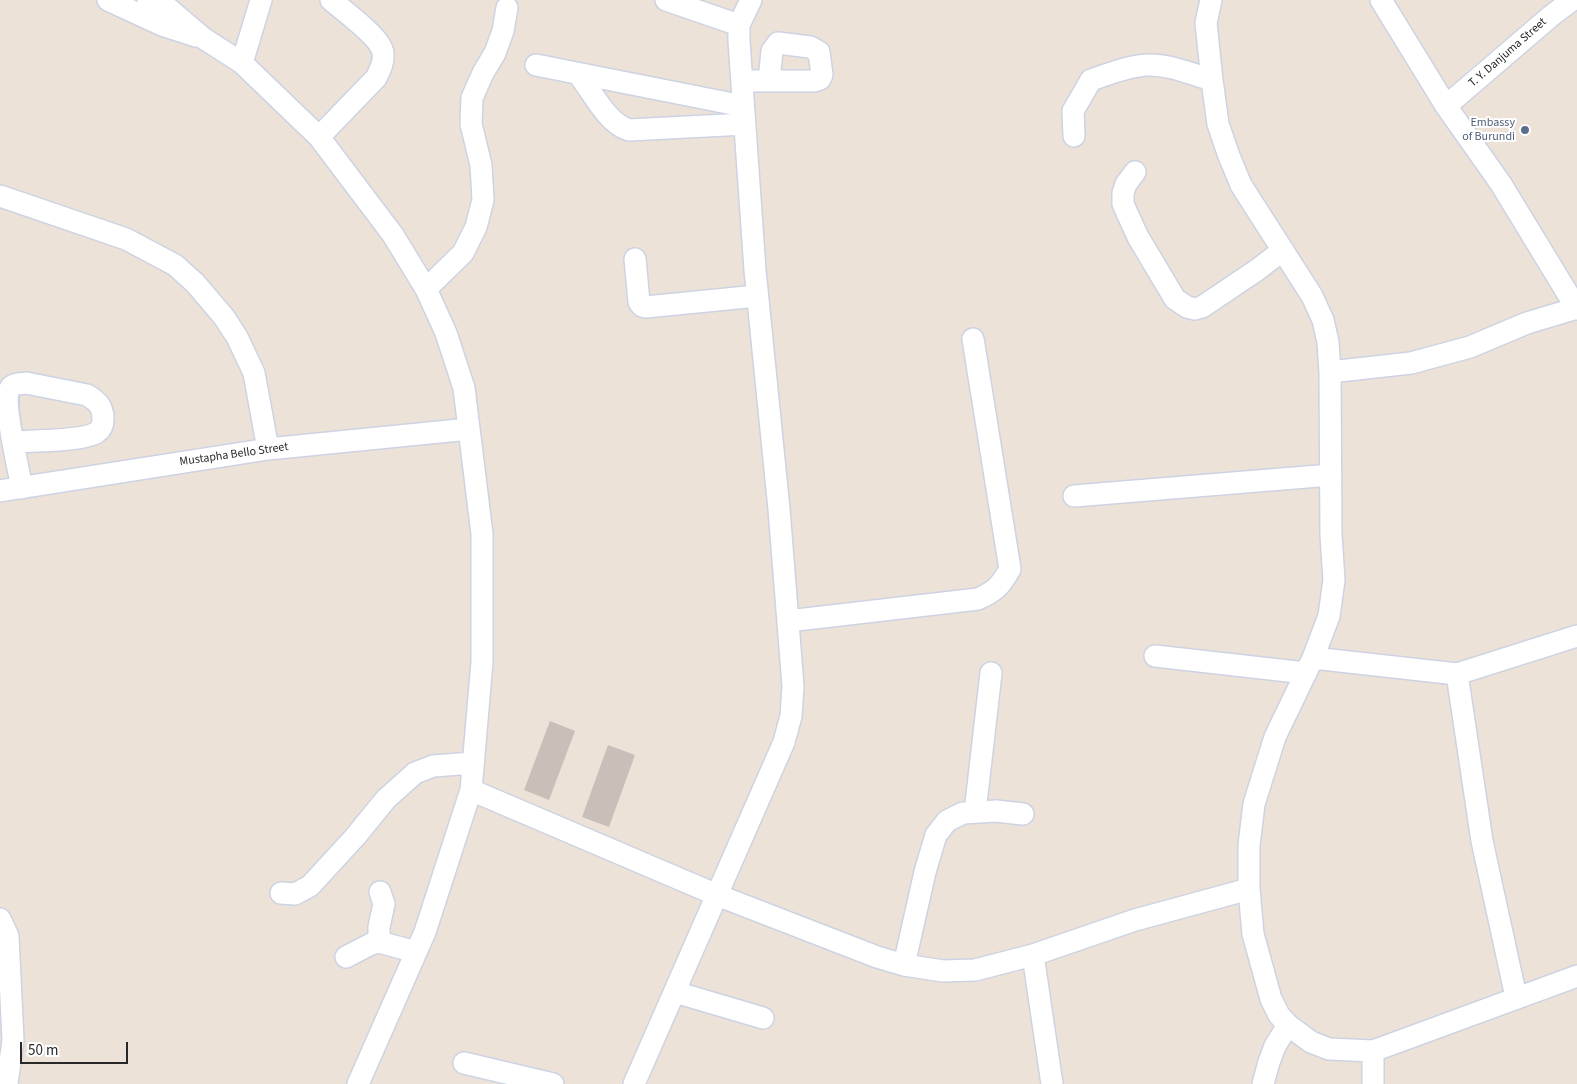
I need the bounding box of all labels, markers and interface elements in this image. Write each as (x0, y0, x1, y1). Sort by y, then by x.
street label: T. Y. Danjuma Street (1466, 15, 1550, 91)
place label: Embassy of Burundi (1462, 116, 1515, 144)
marker: Embassy of Burundi (1519, 124, 1531, 136)
street label: Mustapha Bello Street (179, 440, 289, 470)
scale bar (22, 1032, 130, 1064)
text: 50 m (28, 1040, 58, 1061)

